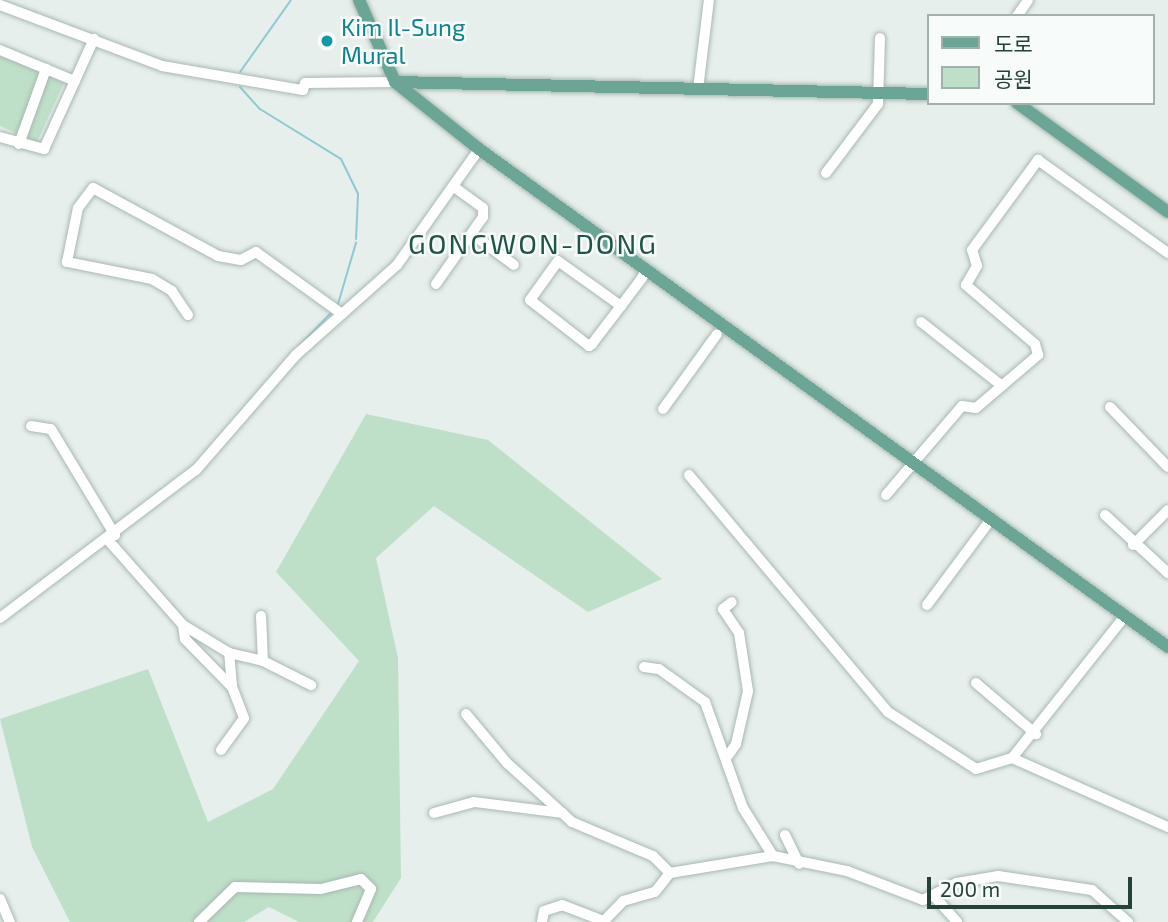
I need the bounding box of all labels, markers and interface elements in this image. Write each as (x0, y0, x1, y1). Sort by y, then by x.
place label: Kim Il-Sung Mural (341, 13, 465, 69)
legend (926, 14, 1154, 105)
text: 도로 (994, 31, 1033, 56)
marker: Kim Il-Sung Mural (319, 33, 335, 49)
text: 공원 (994, 66, 1033, 91)
district label: GONGWON-DONG (410, 226, 656, 260)
scale bar (930, 862, 1135, 906)
text: 200 m (940, 876, 1000, 901)

